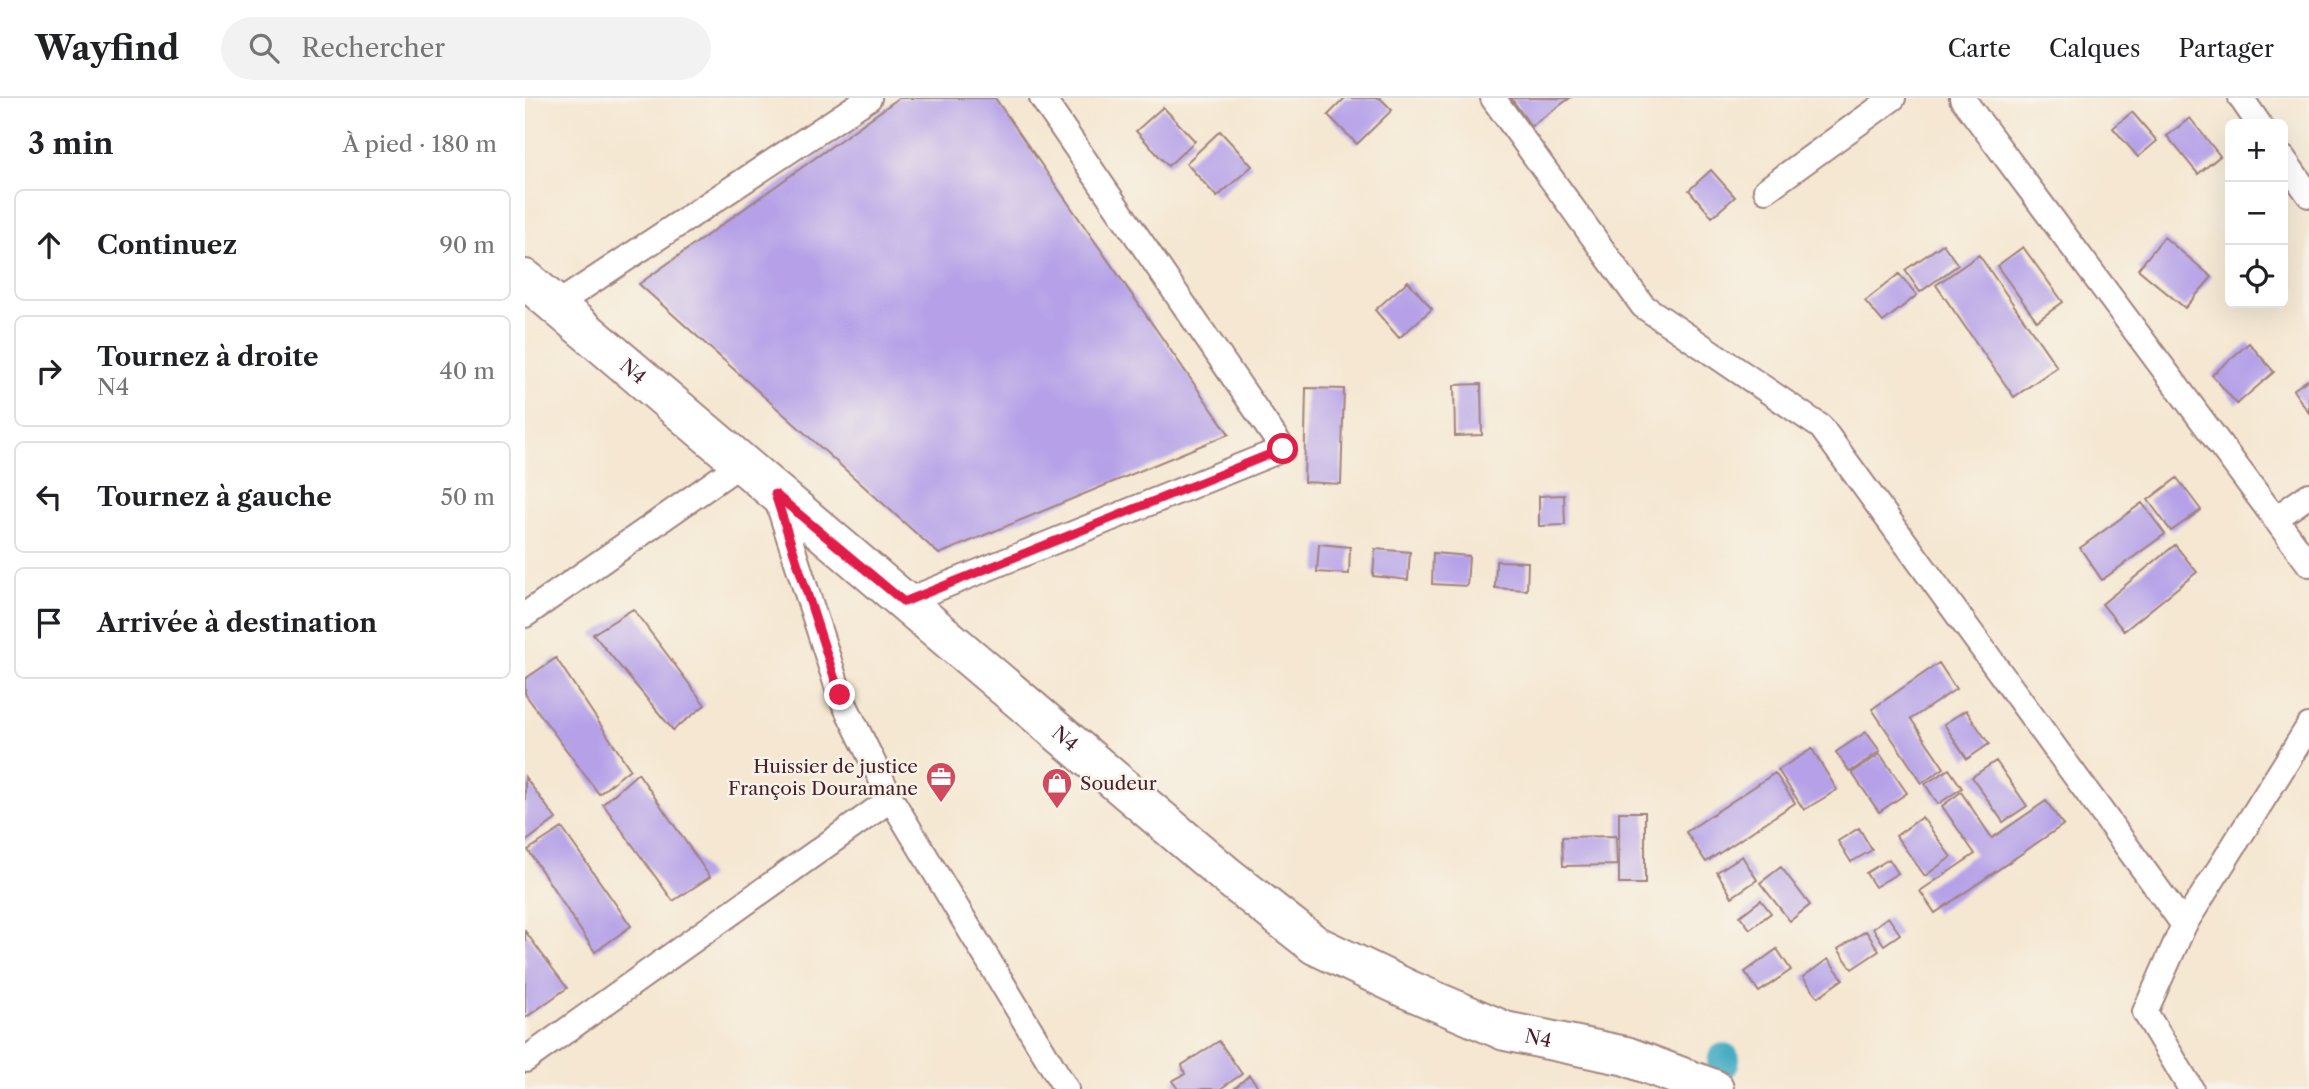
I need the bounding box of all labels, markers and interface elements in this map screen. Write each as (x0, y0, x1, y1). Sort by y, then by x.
search box (221, 17, 711, 80)
text: Wayfind (35, 28, 179, 69)
icon: search (245, 29, 283, 67)
text: Rechercher (301, 32, 445, 64)
text: Carte (1948, 34, 2011, 63)
text: Calques (2049, 34, 2140, 63)
text: Partager (2178, 34, 2274, 63)
map controls (2225, 119, 2288, 308)
button: + (2225, 119, 2288, 182)
text: 3 min (28, 125, 114, 162)
text: À pied · 180 m (342, 130, 497, 158)
button: − (2225, 182, 2288, 245)
icon: ahead (30, 226, 68, 264)
text: Continuez (97, 229, 237, 261)
text: 90 m (439, 231, 495, 259)
button: locate (2225, 245, 2288, 308)
text: Tournez à droite (97, 341, 319, 373)
icon: right (30, 352, 68, 390)
street label: N4 (616, 354, 651, 388)
text: 40 m (440, 357, 495, 385)
text: N4 (97, 373, 129, 401)
route start (1267, 433, 1298, 464)
icon: left (30, 478, 68, 516)
text: Tournez à gauche (97, 481, 332, 513)
text: 50 m (440, 483, 495, 511)
icon: arrive (30, 604, 68, 642)
text: Arrivée à destination (97, 607, 377, 639)
route end (824, 679, 855, 710)
street label: N4 (1048, 721, 1083, 756)
place label: Huissier de justice François Douramane (728, 755, 918, 800)
office icon: Huissier de justice François Douramane (924, 760, 958, 804)
shop icon: Soudeur (1040, 766, 1074, 810)
place label: Soudeur (1080, 772, 1157, 795)
street label: N4 (1523, 1024, 1554, 1052)

